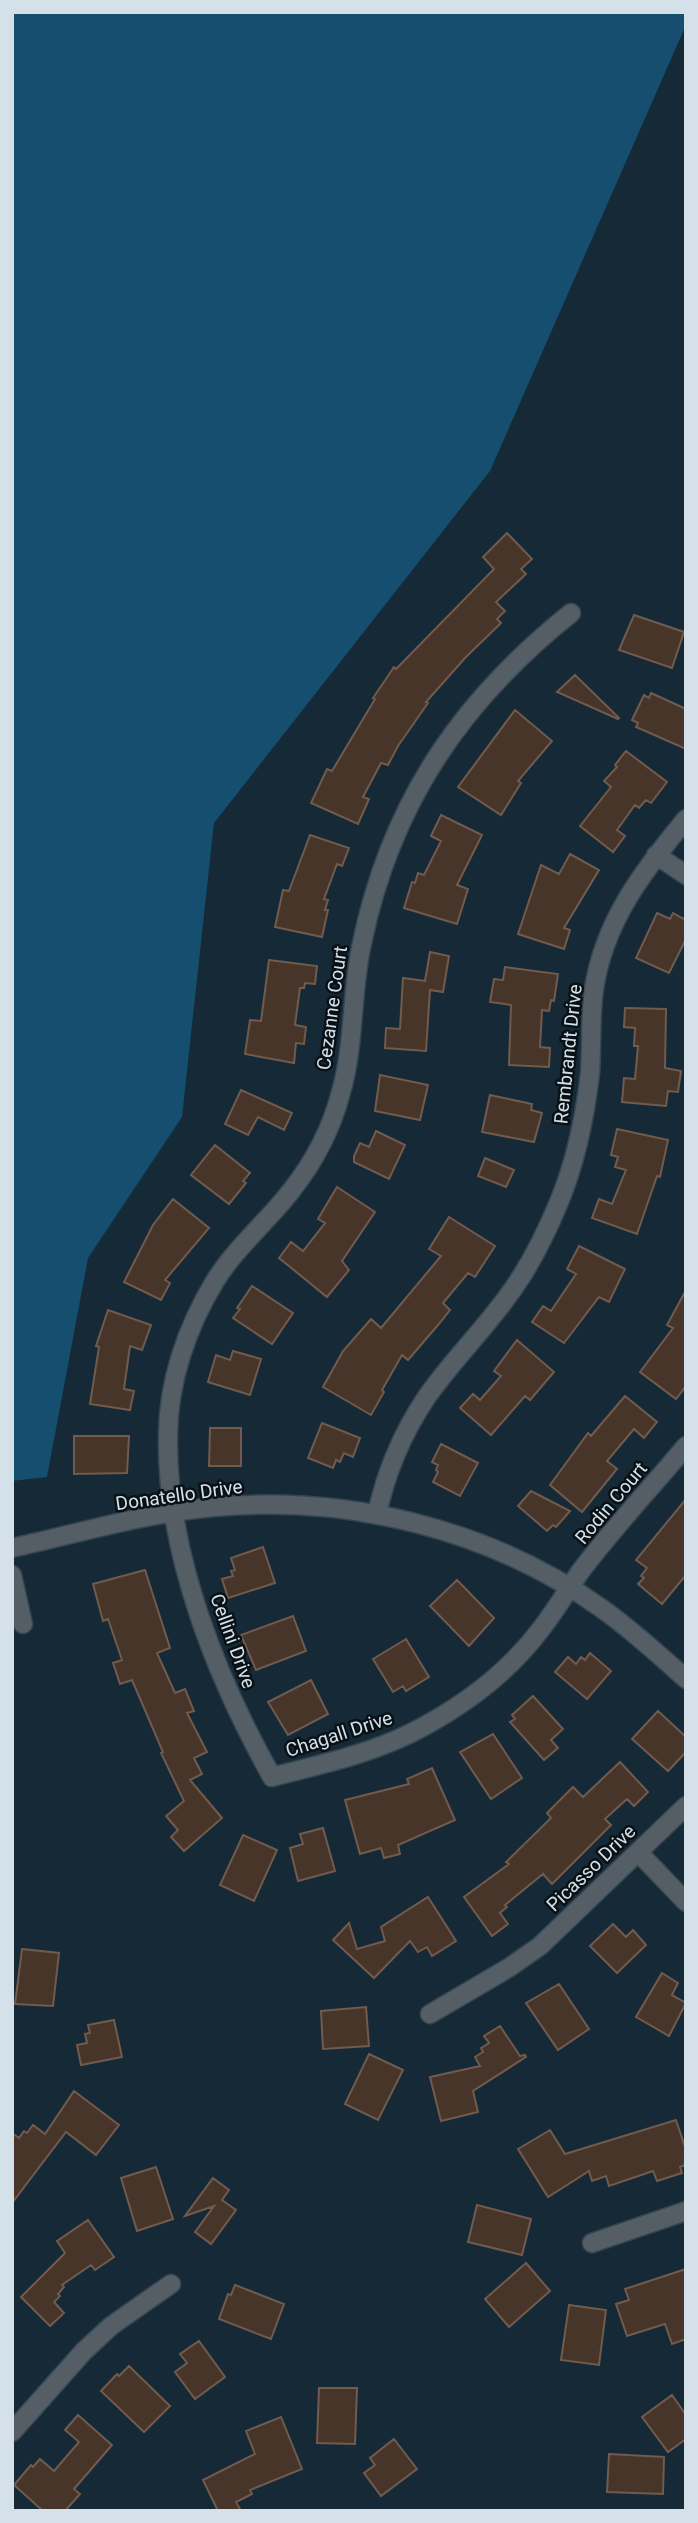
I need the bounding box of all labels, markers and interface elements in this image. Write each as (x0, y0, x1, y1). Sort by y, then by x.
street label: Cezanne Court (312, 945, 352, 1071)
street label: Rembrandt Drive (549, 983, 587, 1125)
street label: Rodin Court (570, 1457, 652, 1549)
street label: Donatello Drive (114, 1475, 244, 1515)
street label: Cellini Drive (205, 1591, 261, 1691)
street label: Chagall Drive (283, 1706, 395, 1762)
street label: Picasso Drive (542, 1820, 640, 1916)

